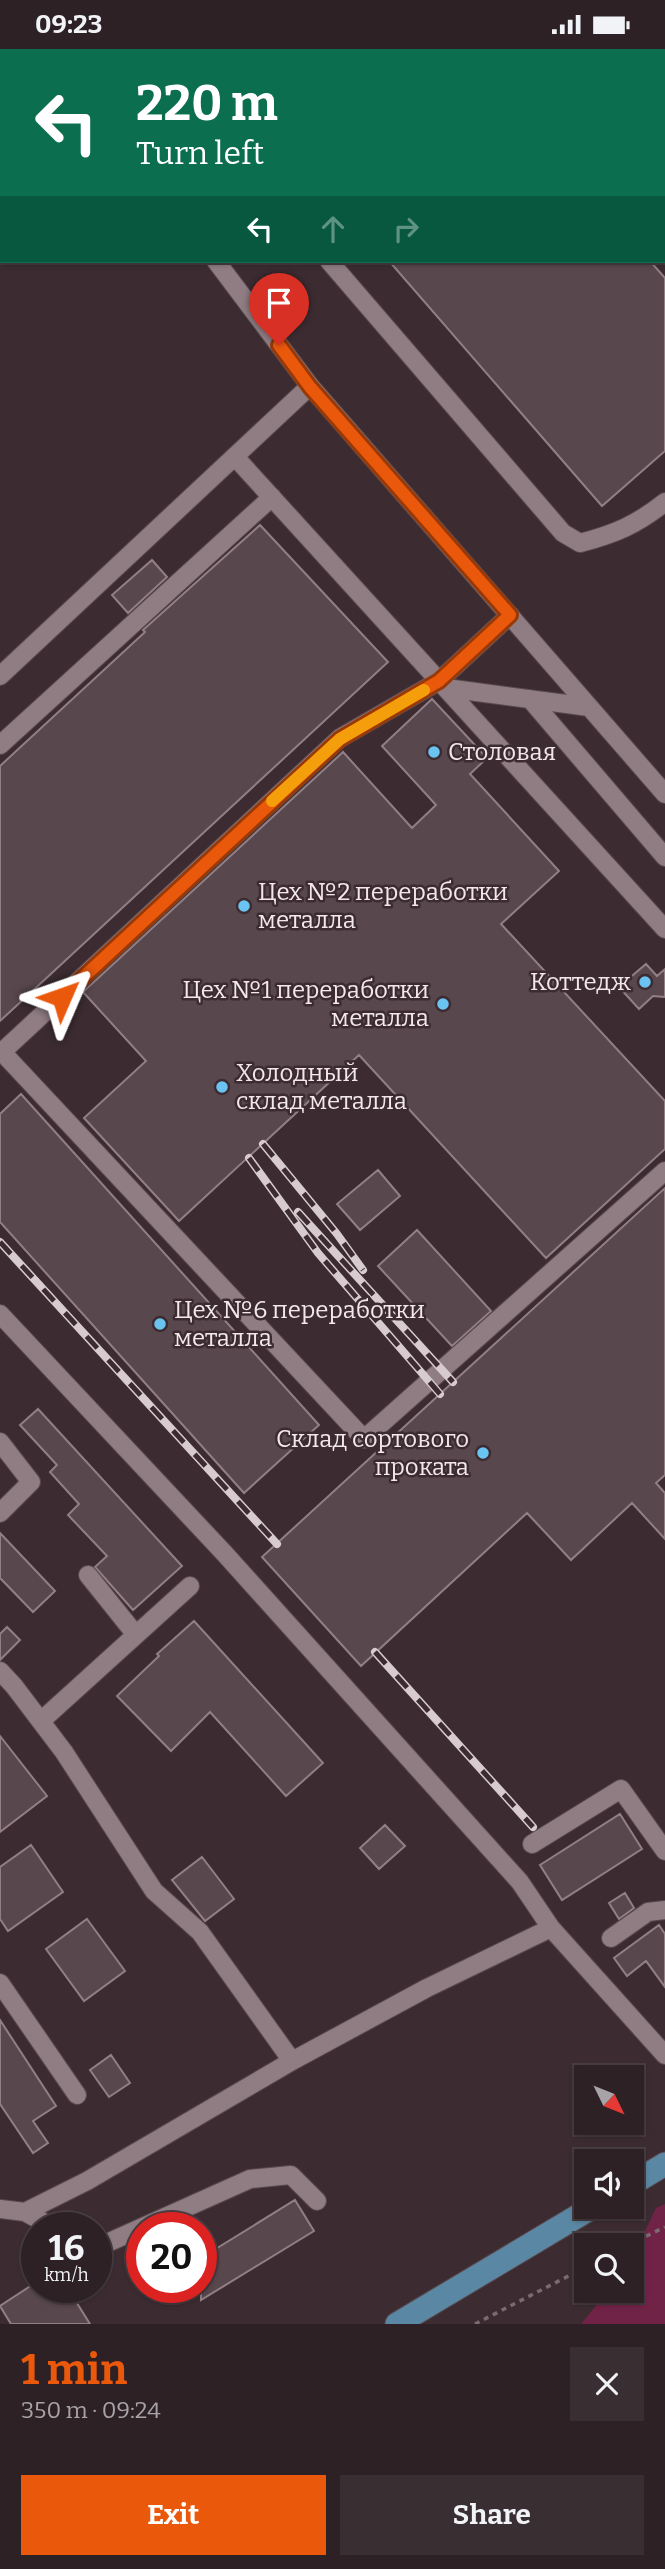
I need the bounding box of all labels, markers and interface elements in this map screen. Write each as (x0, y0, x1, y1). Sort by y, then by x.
text: 09:23 (35, 9, 103, 40)
text: 220 m (136, 74, 278, 133)
icon: left (21, 77, 112, 168)
text: Turn left (136, 134, 264, 172)
icon: left (241, 210, 279, 248)
icon: ahead (314, 210, 352, 248)
icon: right (387, 210, 425, 248)
pin (249, 273, 309, 345)
icon: arrive (260, 284, 298, 322)
place label: Столовая (448, 738, 556, 766)
marker: Столовая (426, 744, 442, 760)
place label: Цех №2 переработки металла (258, 878, 508, 934)
marker: Цех №2 переработки металла (236, 898, 252, 914)
position arrow (25, 960, 99, 1034)
place label: Коттедж (530, 968, 631, 996)
marker: Коттедж (637, 974, 653, 990)
place label: Цех №1 переработки металла (182, 976, 429, 1032)
marker: Цех №1 переработки металла (435, 996, 451, 1012)
place label: Холодный склад металла (236, 1059, 407, 1115)
marker: Холодный склад металла (214, 1079, 230, 1095)
place label: Цех №6 переработки металла (174, 1296, 425, 1352)
marker: Цех №6 переработки металла (152, 1316, 168, 1332)
place label: Склад сортового проката (276, 1425, 469, 1481)
marker: Склад сортового проката (475, 1445, 491, 1461)
north arrow (574, 2065, 644, 2135)
map controls (574, 2065, 644, 2303)
button: sound (574, 2149, 644, 2219)
speed limit sign: 20 (126, 2212, 217, 2303)
text: 16 (49, 2227, 84, 2269)
button: search (574, 2233, 644, 2303)
text: km/h (44, 2264, 89, 2286)
text: 1 min (21, 2345, 127, 2395)
button: close (570, 2347, 644, 2421)
text: 350 m · 09:24 (21, 2396, 161, 2424)
button: Exit (21, 2475, 326, 2555)
button: Share (340, 2475, 644, 2555)

